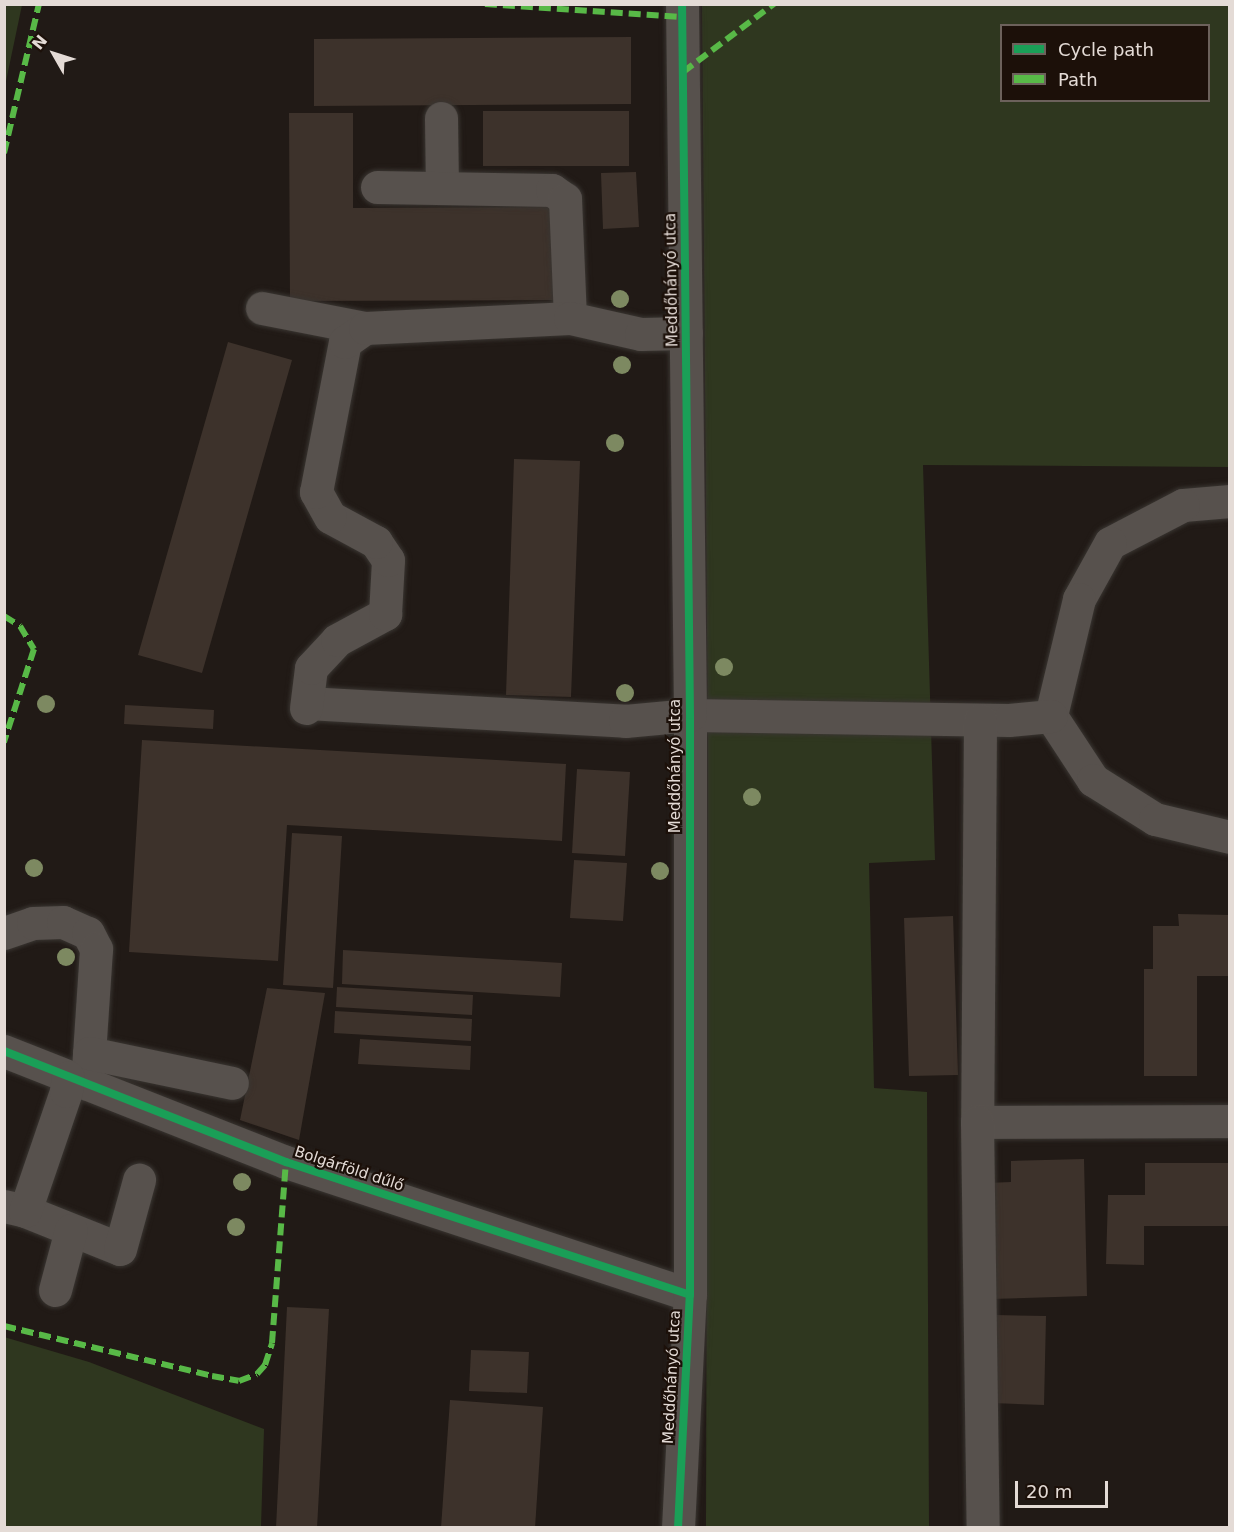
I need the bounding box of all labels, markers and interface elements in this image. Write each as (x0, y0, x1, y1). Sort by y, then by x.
north arrow (24, 24, 84, 84)
legend (1000, 24, 1210, 102)
text: N (28, 31, 51, 54)
text: Cycle path (1058, 39, 1154, 60)
text: Path (1058, 69, 1098, 90)
street label: Meddőhányó utca (662, 213, 682, 347)
street label: Meddőhányó utca (667, 699, 685, 833)
street label: Bolgárföld dűlő (292, 1143, 406, 1195)
street label: Meddőhányó utca (659, 1309, 685, 1445)
scale bar (1018, 1469, 1111, 1507)
text: 20 m (1026, 1481, 1072, 1502)

